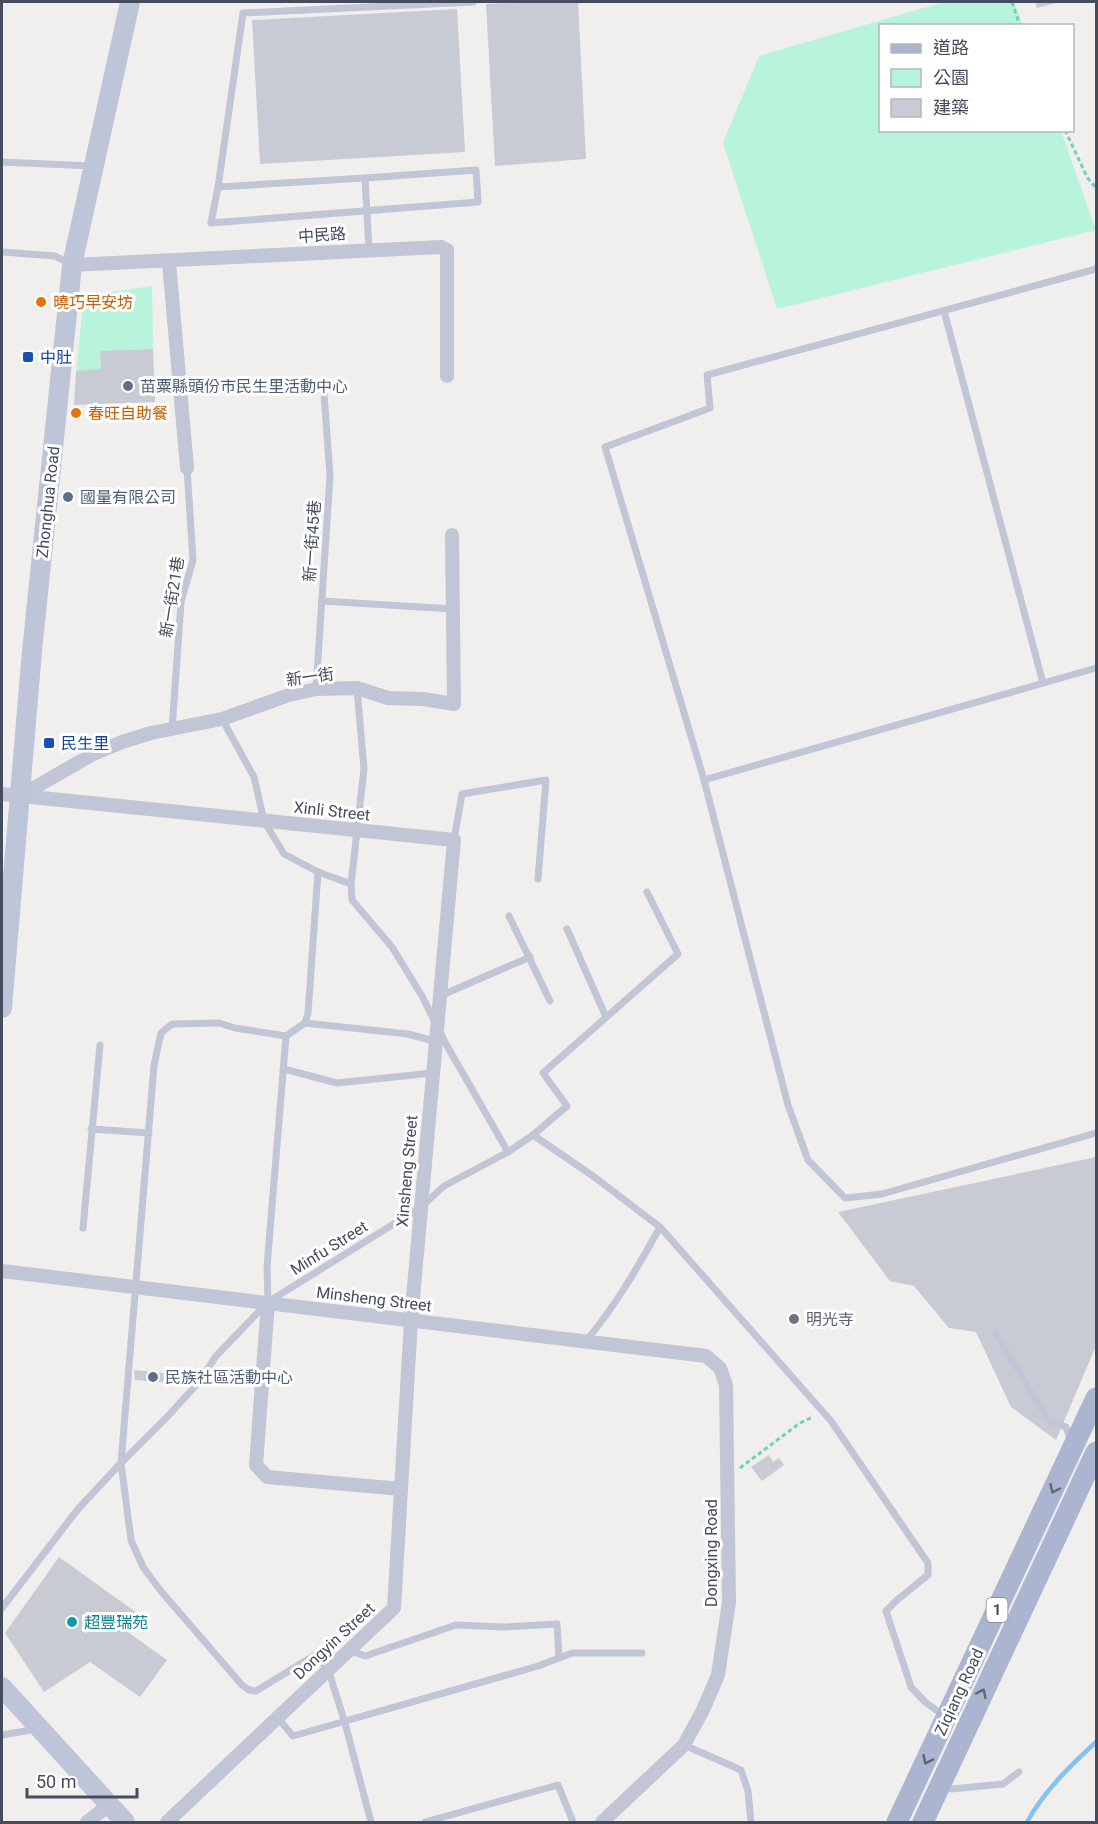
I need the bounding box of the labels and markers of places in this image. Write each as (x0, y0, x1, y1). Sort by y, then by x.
place label: 曉巧早安坊 (53, 293, 133, 312)
marker: 曉巧早安坊 (34, 295, 48, 309)
place label: 中肚 (40, 348, 72, 367)
marker: 中肚 (21, 350, 35, 364)
place label: 苗粟縣頭份巿民生里活動中心 (140, 377, 348, 396)
marker: 苗粟縣頭份巿民生里活動中心 (121, 379, 135, 393)
place label: 春旺自助餐 (88, 404, 168, 423)
marker: 春旺自助餐 (69, 406, 83, 420)
place label: 國量有限公司 (80, 488, 176, 507)
marker: 國量有限公司 (61, 490, 75, 504)
place label: 民生里 (61, 734, 109, 753)
marker: 民生里 (42, 736, 56, 750)
place label: 明光寺 (806, 1310, 854, 1329)
marker: 明光寺 (787, 1312, 801, 1326)
place label: 民族社區活動中心 (165, 1368, 293, 1387)
marker: 民族社區活動中心 (146, 1370, 160, 1384)
place label: 超豐瑞苑 (84, 1613, 148, 1632)
marker: 超豐瑞苑 (65, 1615, 79, 1629)

